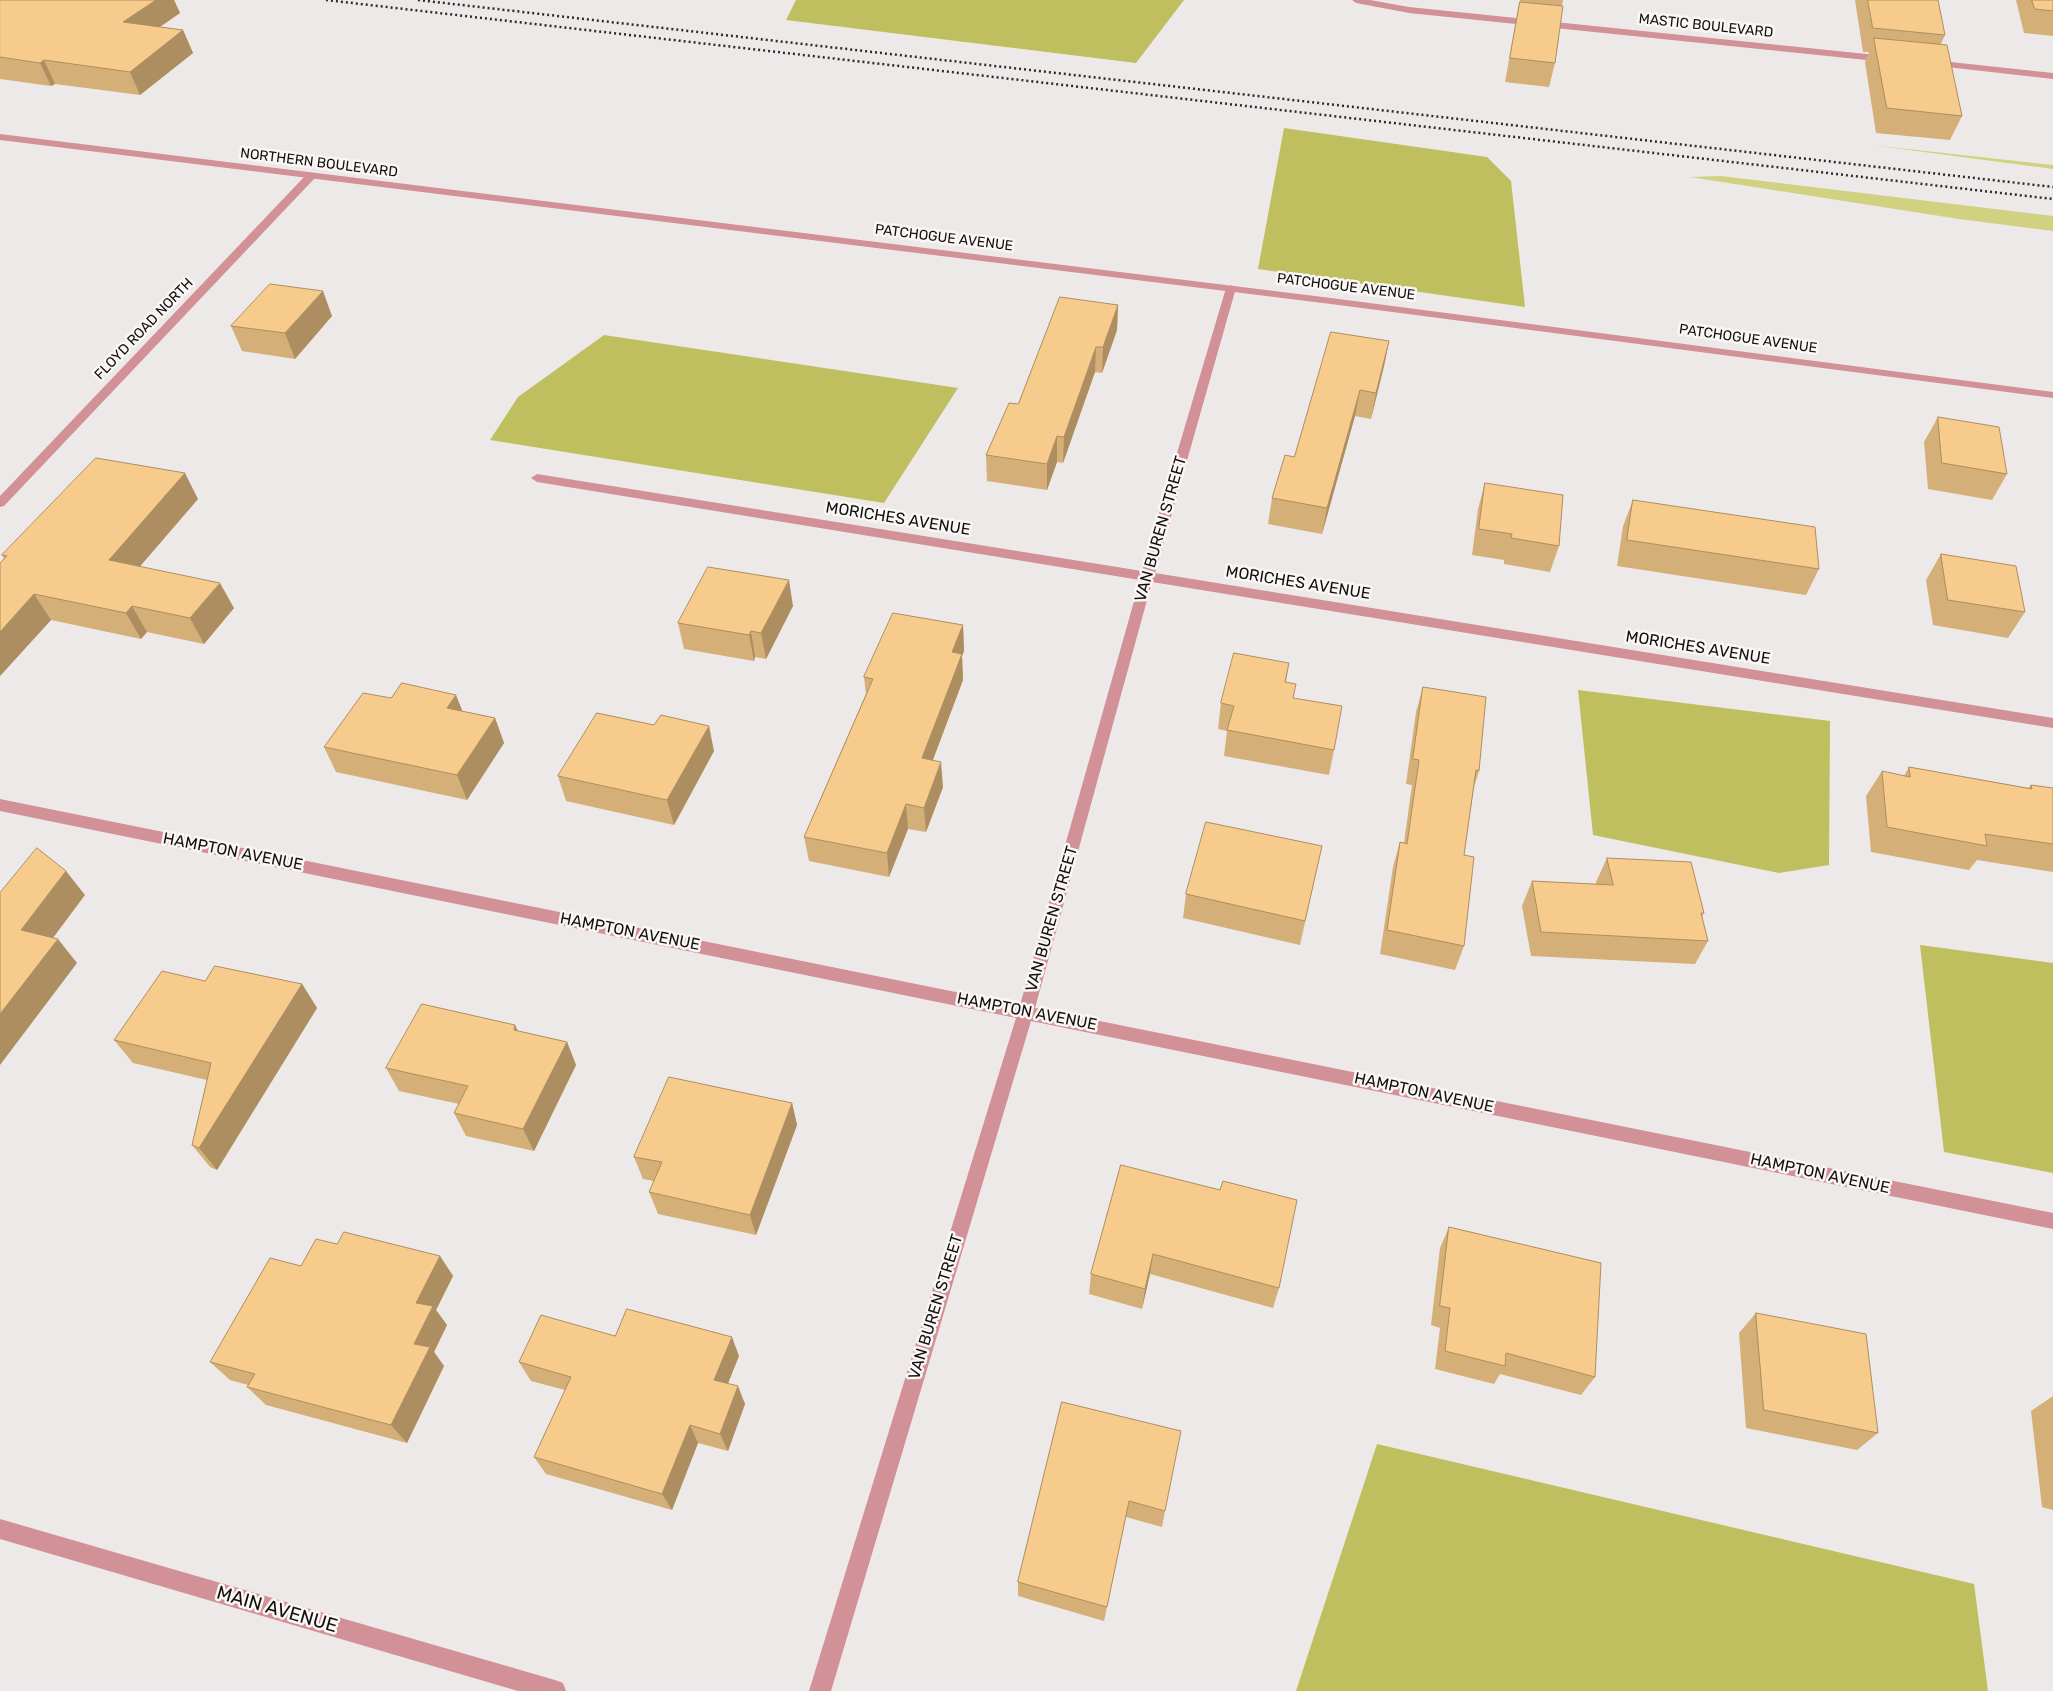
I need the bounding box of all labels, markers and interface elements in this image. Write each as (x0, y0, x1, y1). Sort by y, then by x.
street label: MASTIC BOULEVARD (1638, 11, 1774, 41)
street label: NORTHERN BOULEVARD (239, 145, 399, 181)
street label: PATCHOGUE AVENUE (874, 221, 1014, 255)
street label: PATCHOGUE AVENUE (1276, 270, 1416, 304)
street label: FLOYD ROAD NORTH (91, 275, 197, 383)
street label: PATCHOGUE AVENUE (1678, 321, 1818, 357)
street label: VAN BUREN STREET (1131, 454, 1191, 604)
street label: MORICHES AVENUE (824, 498, 972, 540)
street label: MORICHES AVENUE (1224, 562, 1372, 604)
street label: MORICHES AVENUE (1624, 627, 1772, 669)
street label: HAMPTON AVENUE (161, 829, 305, 875)
street label: VAN BUREN STREET (1022, 844, 1082, 994)
street label: HAMPTON AVENUE (558, 909, 702, 955)
street label: HAMPTON AVENUE (955, 989, 1099, 1035)
street label: HAMPTON AVENUE (1352, 1069, 1496, 1117)
street label: HAMPTON AVENUE (1748, 1150, 1892, 1198)
street label: VAN BUREN STREET (905, 1232, 967, 1382)
street label: MAIN AVENUE (214, 1582, 340, 1638)

